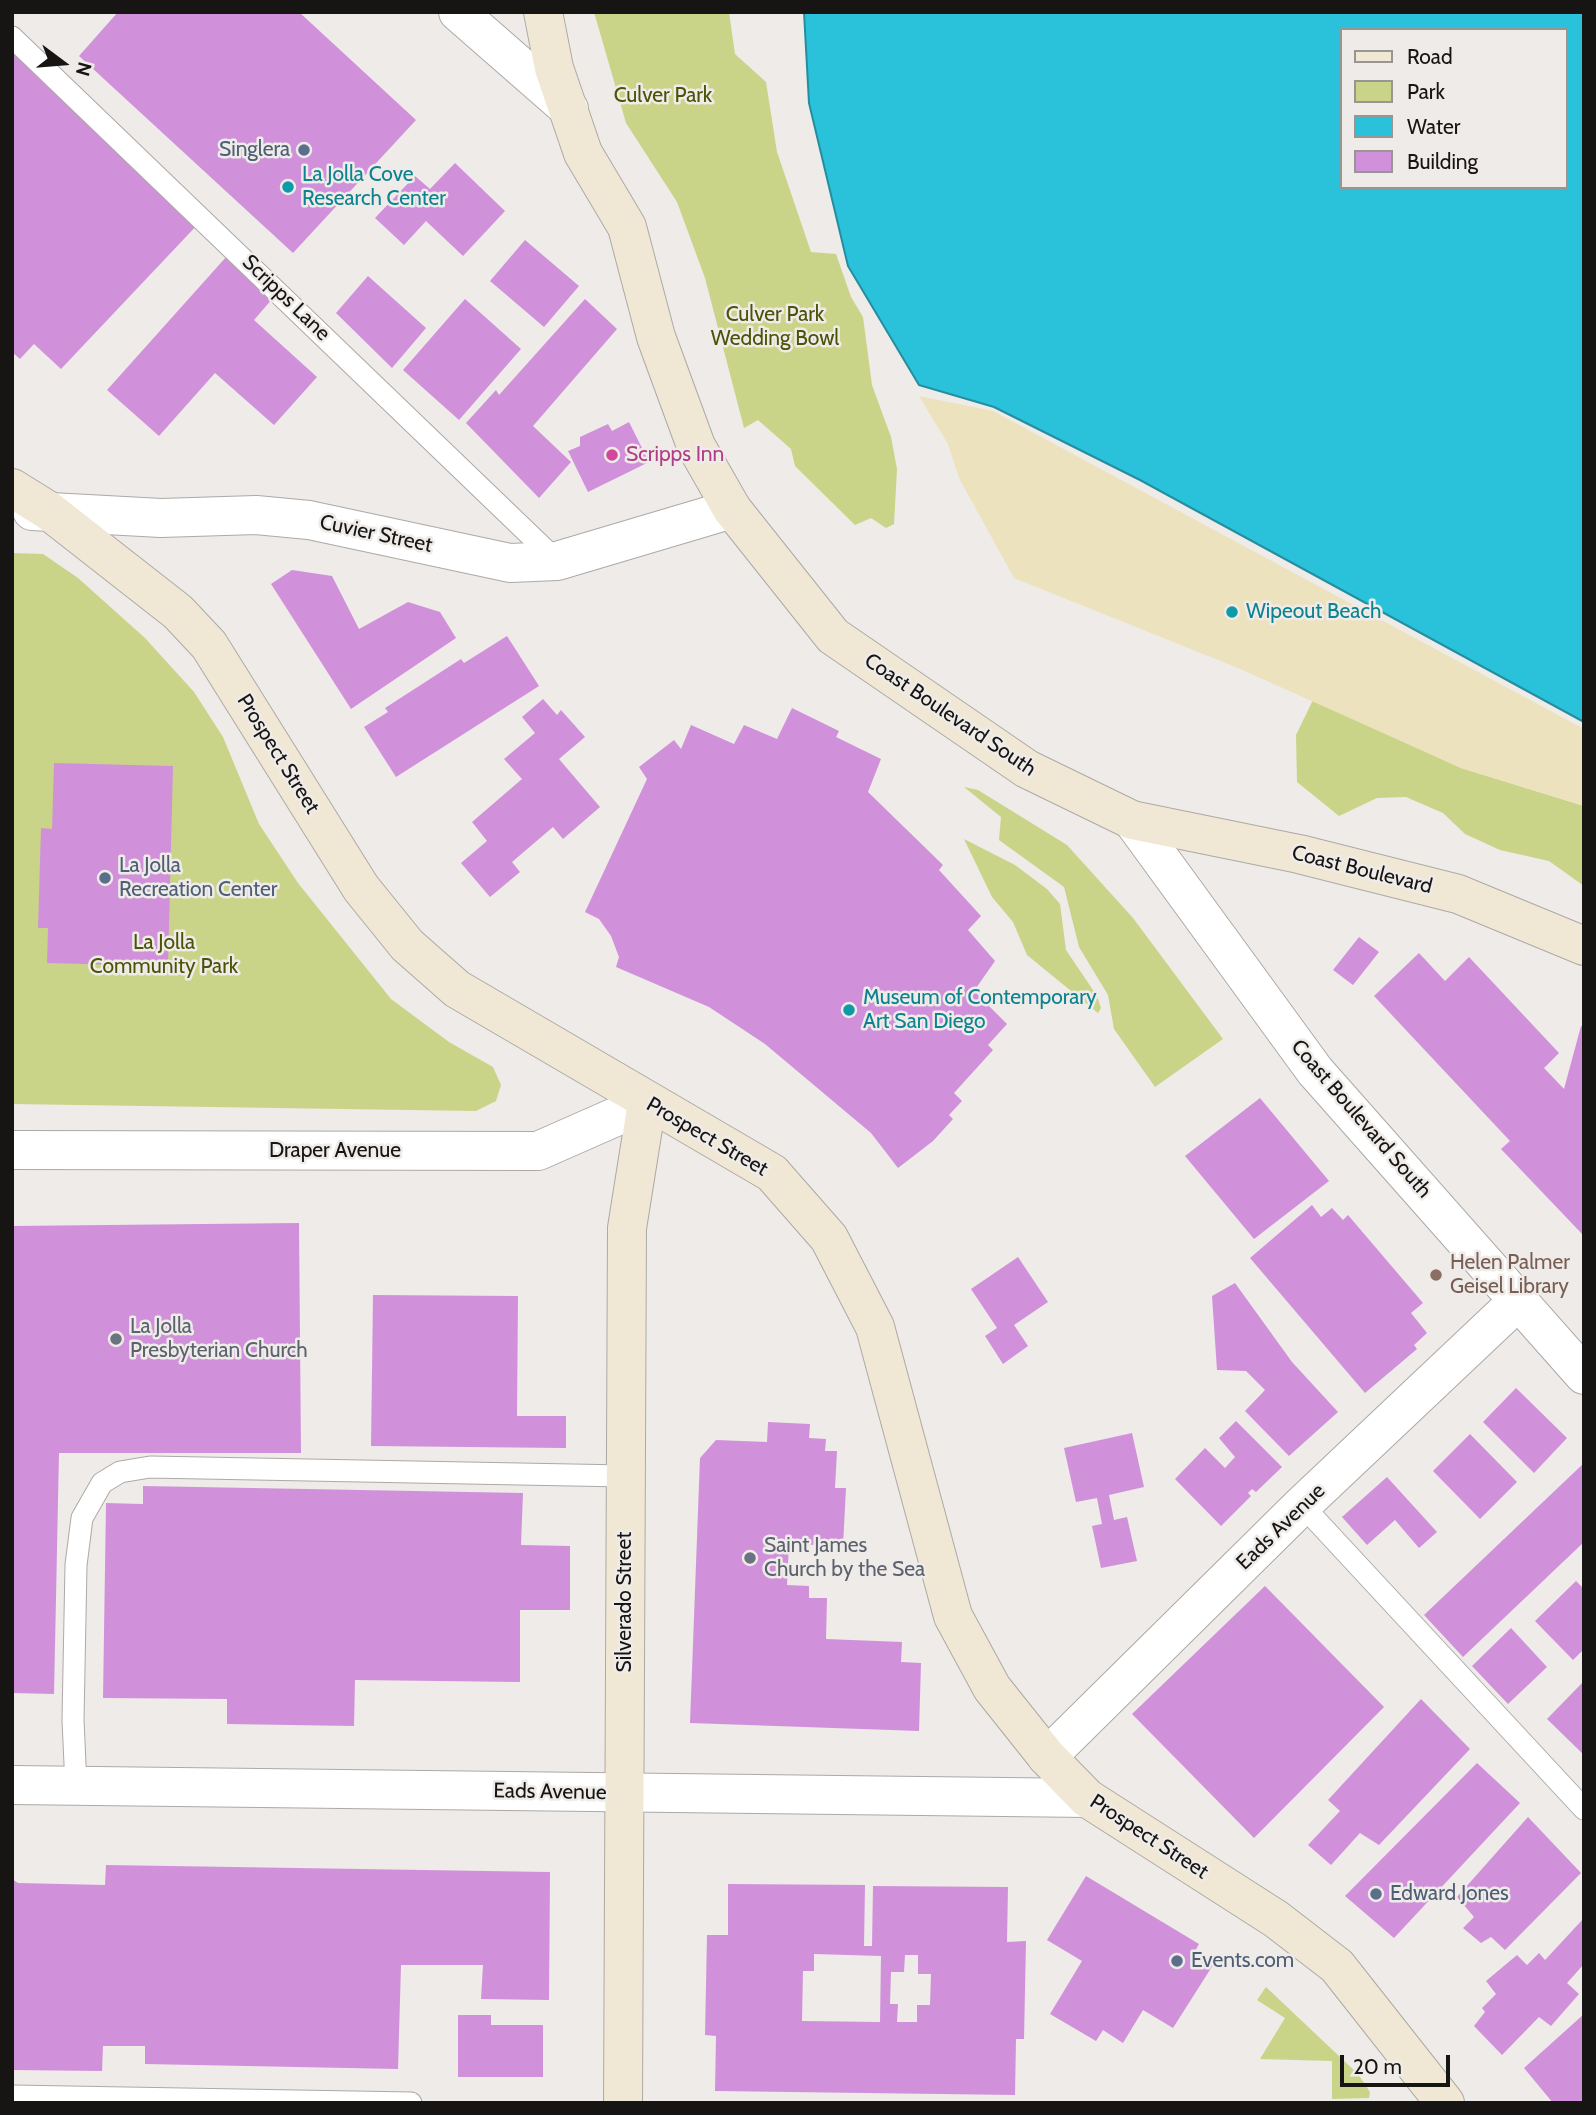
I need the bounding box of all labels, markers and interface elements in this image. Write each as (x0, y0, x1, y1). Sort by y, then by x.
north arrow (28, 28, 98, 98)
legend (1340, 28, 1568, 189)
text: Road (1407, 44, 1453, 69)
text: N (71, 59, 97, 79)
text: Park (1407, 79, 1445, 104)
park label: Culver Park (614, 83, 712, 109)
text: Water (1407, 114, 1460, 139)
place label: Singlera (219, 137, 290, 163)
marker: Singlera (296, 142, 312, 158)
text: Building (1407, 149, 1478, 174)
place label: La Jolla Cove Research Center (302, 162, 446, 212)
marker: La Jolla Cove Research Center (280, 179, 296, 195)
street label: Scripps Lane (237, 250, 335, 346)
park label: Culver Park Wedding Bowl (711, 302, 839, 352)
place label: Scripps Inn (626, 442, 724, 468)
marker: Scripps Inn (604, 447, 620, 463)
street label: Cuvier Street (317, 510, 435, 558)
place label: Wipeout Beach (1246, 599, 1381, 625)
marker: Wipeout Beach (1224, 604, 1240, 620)
street label: Coast Boulevard South (859, 648, 1041, 782)
street label: Prospect Street (231, 690, 325, 818)
street label: Coast Boulevard (1289, 840, 1435, 900)
place label: La Jolla Recreation Center (119, 853, 277, 903)
marker: La Jolla Recreation Center (97, 870, 113, 886)
park label: La Jolla Community Park (90, 930, 238, 980)
place label: Museum of Contemporary Art San Diego (863, 985, 1096, 1035)
marker: Museum of Contemporary Art San Diego (841, 1002, 857, 1018)
street label: Coast Boulevard South (1285, 1035, 1437, 1203)
street label: Prospect Street (642, 1092, 772, 1182)
street label: Draper Avenue (269, 1138, 401, 1164)
place label: Helen Palmer Geisel Library (1450, 1250, 1570, 1300)
marker: Helen Palmer Geisel Library (1428, 1267, 1444, 1283)
place label: La Jolla Presbyterian Church (130, 1314, 308, 1364)
marker: La Jolla Presbyterian Church (108, 1331, 124, 1347)
street label: Eads Avenue (1231, 1479, 1331, 1575)
street label: Silverado Street (612, 1532, 638, 1672)
place label: Saint James Church by the Sea (764, 1533, 925, 1583)
marker: Saint James Church by the Sea (742, 1550, 758, 1566)
street label: Eads Avenue (493, 1778, 607, 1806)
street label: Prospect Street (1085, 1789, 1213, 1885)
place label: Edward Jones (1390, 1881, 1509, 1907)
marker: Edward Jones (1368, 1886, 1384, 1902)
place label: Events.com (1191, 1948, 1294, 1974)
marker: Events.com (1169, 1953, 1185, 1969)
scale bar (1344, 2042, 1454, 2086)
text: 20 m (1353, 2054, 1402, 2079)

